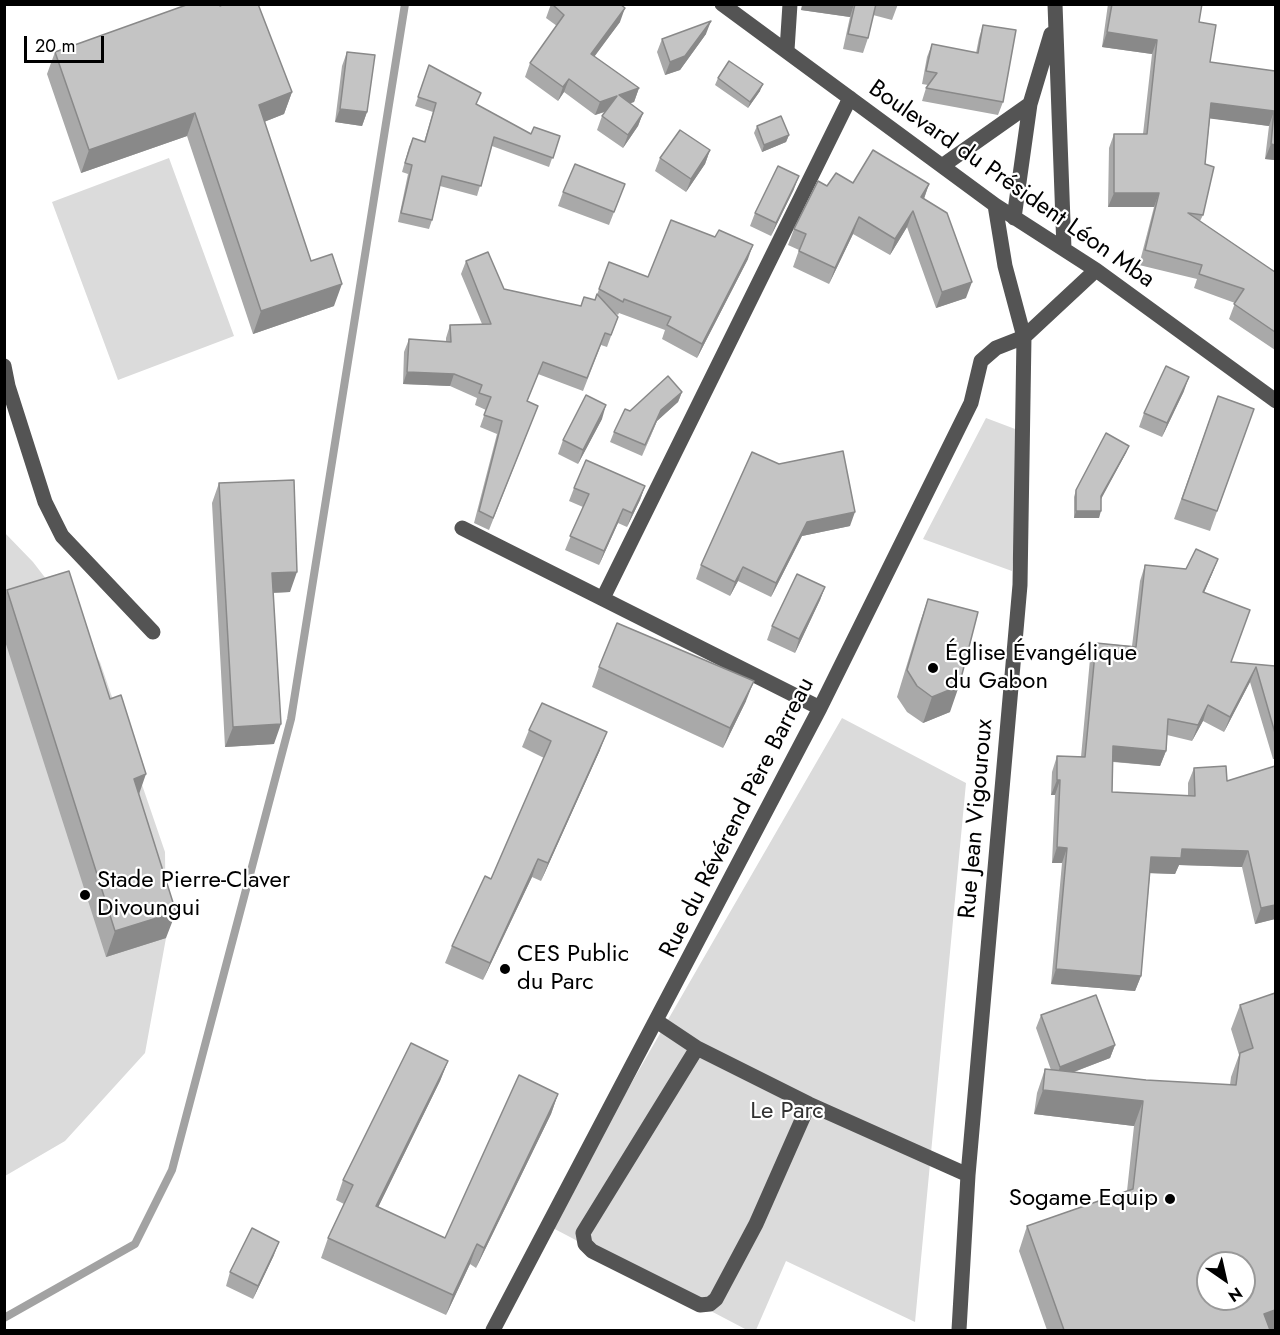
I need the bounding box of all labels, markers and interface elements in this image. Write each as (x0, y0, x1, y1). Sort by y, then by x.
scale bar (27, 24, 106, 62)
text: 20 m (35, 33, 75, 59)
street label: Boulevard du Président Léon Mba (862, 75, 1160, 295)
place label: Église Évangélique du Gabon (945, 640, 1137, 696)
marker: Église Évangélique du Gabon (926, 661, 940, 675)
street label: Rue du Révérend Père Barreau (655, 673, 821, 963)
street label: Rue Jean Vigouroux (954, 718, 1000, 920)
place label: Stade Pierre-Claver Divoungui (97, 867, 290, 923)
marker: Stade Pierre-Claver Divoungui (78, 888, 92, 902)
place label: CES Public du Parc (517, 941, 629, 997)
marker: CES Public du Parc (498, 962, 512, 976)
park label: Le Parc (750, 1098, 824, 1126)
place label: Sogame Equip (1009, 1185, 1158, 1213)
marker: Sogame Equip (1163, 1192, 1177, 1206)
north arrow (1196, 1251, 1256, 1311)
text: N (1224, 1282, 1247, 1308)

